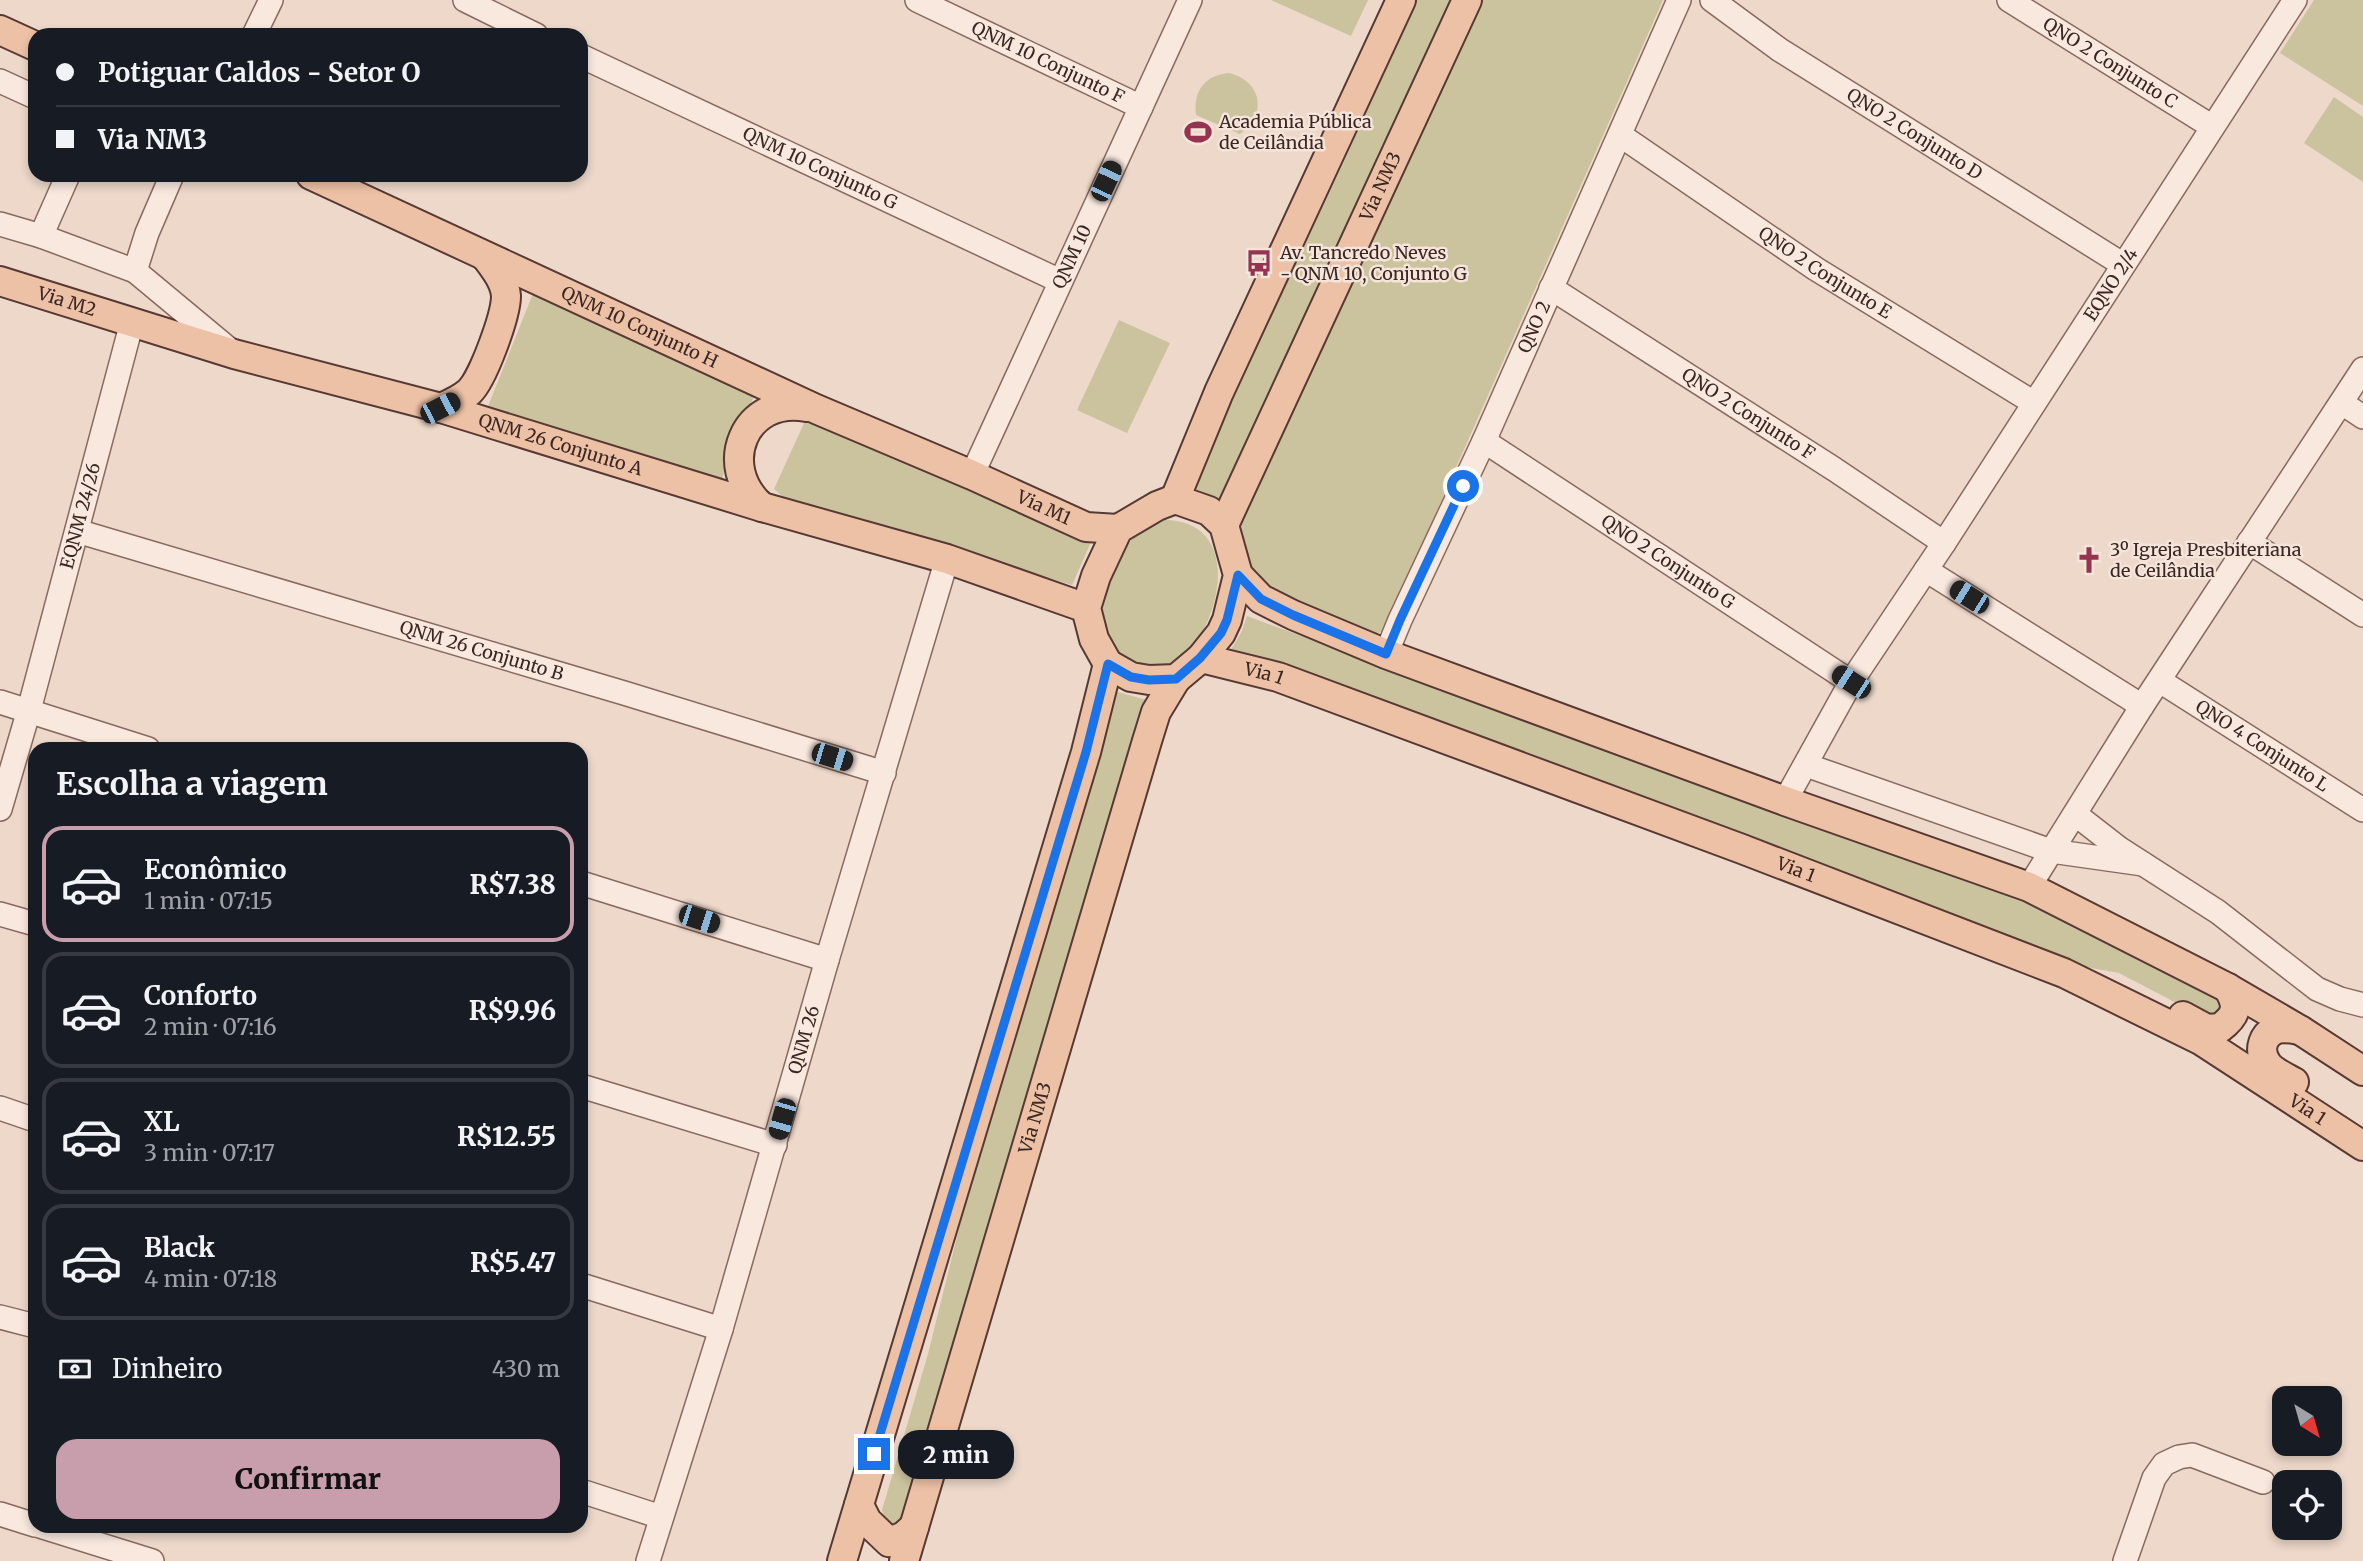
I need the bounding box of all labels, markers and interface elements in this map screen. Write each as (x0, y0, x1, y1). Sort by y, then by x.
street label: QNO 2 Conjunto C (2039, 12, 2182, 113)
street label: QNM 10 Conjunto F (968, 16, 1128, 108)
text: Potiguar Caldos - Setor O (98, 56, 421, 89)
street label: QNO 2 Conjunto D (1843, 83, 1987, 185)
place label: Academia Pública de Ceilândia (1218, 110, 1372, 154)
sports icon: Academia Pública de Ceilândia (1183, 117, 1213, 147)
street label: QNM 10 Conjunto G (739, 122, 901, 214)
text: Via NM3 (98, 123, 207, 156)
street label: Via NM3 (1354, 148, 1406, 225)
car (1088, 158, 1125, 204)
street label: QNM 10 (1047, 221, 1096, 292)
street label: QNO 2 Conjunto E (1754, 221, 1896, 324)
place label: Av. Tancredo Neves - QNM 10, Conjunto G (1279, 241, 1467, 285)
street label: EQNO 2/4 (2079, 243, 2143, 325)
bus stop icon: Av. Tancredo Neves - QNM 10, Conjunto G (1244, 248, 1274, 278)
street label: Via M2 (34, 281, 99, 321)
street label: QNM 10 Conjunto H (558, 281, 722, 373)
street label: QNO 2 (1512, 297, 1555, 357)
street label: QNO 2 Conjunto F (1678, 363, 1819, 465)
car (417, 389, 464, 427)
street label: QNM 26 Conjunto A (476, 408, 646, 481)
street label: EQNM 24/26 (55, 460, 105, 571)
route start (1447, 470, 1479, 502)
street label: Via M1 (1012, 485, 1075, 530)
street label: QNO 2 Conjunto G (1597, 509, 1739, 614)
place label: 3º Igreja Presbiteriana de Ceilândia (2110, 538, 2302, 582)
church icon: 3º Igreja Presbiteriana de Ceilândia (2074, 545, 2104, 575)
car (1946, 577, 1993, 617)
street label: QNM 26 Conjunto B (397, 615, 566, 685)
street label: Via 1 (1241, 657, 1287, 689)
car (1828, 662, 1875, 702)
street label: QNO 4 Conjunto L (2191, 695, 2333, 796)
car (809, 741, 856, 773)
text: Escolha a viagem (56, 764, 328, 804)
street label: Via 1 (1773, 851, 1819, 887)
icon: car (60, 853, 123, 916)
text: Econômico (144, 853, 287, 886)
text: R$7.38 (470, 868, 556, 901)
text: 1 min · 07:15 (144, 886, 273, 915)
car (676, 903, 723, 935)
icon: car (60, 979, 123, 1042)
text: Conforto (144, 979, 257, 1012)
text: R$9.96 (469, 994, 556, 1027)
street label: QNM 26 (783, 1003, 824, 1077)
text: 2 min · 07:16 (144, 1012, 277, 1041)
street label: Via NM3 (1013, 1079, 1056, 1157)
street label: Via 1 (2284, 1088, 2331, 1130)
car (767, 1096, 798, 1142)
icon: car (60, 1105, 123, 1168)
text: XL (144, 1105, 180, 1138)
text: R$12.55 (457, 1120, 556, 1153)
text: 3 min · 07:17 (144, 1138, 275, 1167)
icon: car (60, 1231, 123, 1294)
text: Black (144, 1231, 215, 1264)
text: R$5.47 (470, 1246, 556, 1279)
text: 4 min · 07:18 (144, 1264, 277, 1293)
icon: cash (56, 1350, 94, 1388)
text: Dinheiro (112, 1352, 222, 1385)
text: 430 m (492, 1354, 560, 1383)
north arrow (2272, 1386, 2342, 1456)
map controls (2272, 1386, 2342, 1540)
callout: 2 min (898, 1430, 1014, 1478)
route end (858, 1438, 890, 1470)
button: Confirmar (56, 1439, 560, 1519)
text: 2 min (923, 1440, 989, 1469)
button: locate (2272, 1470, 2342, 1540)

